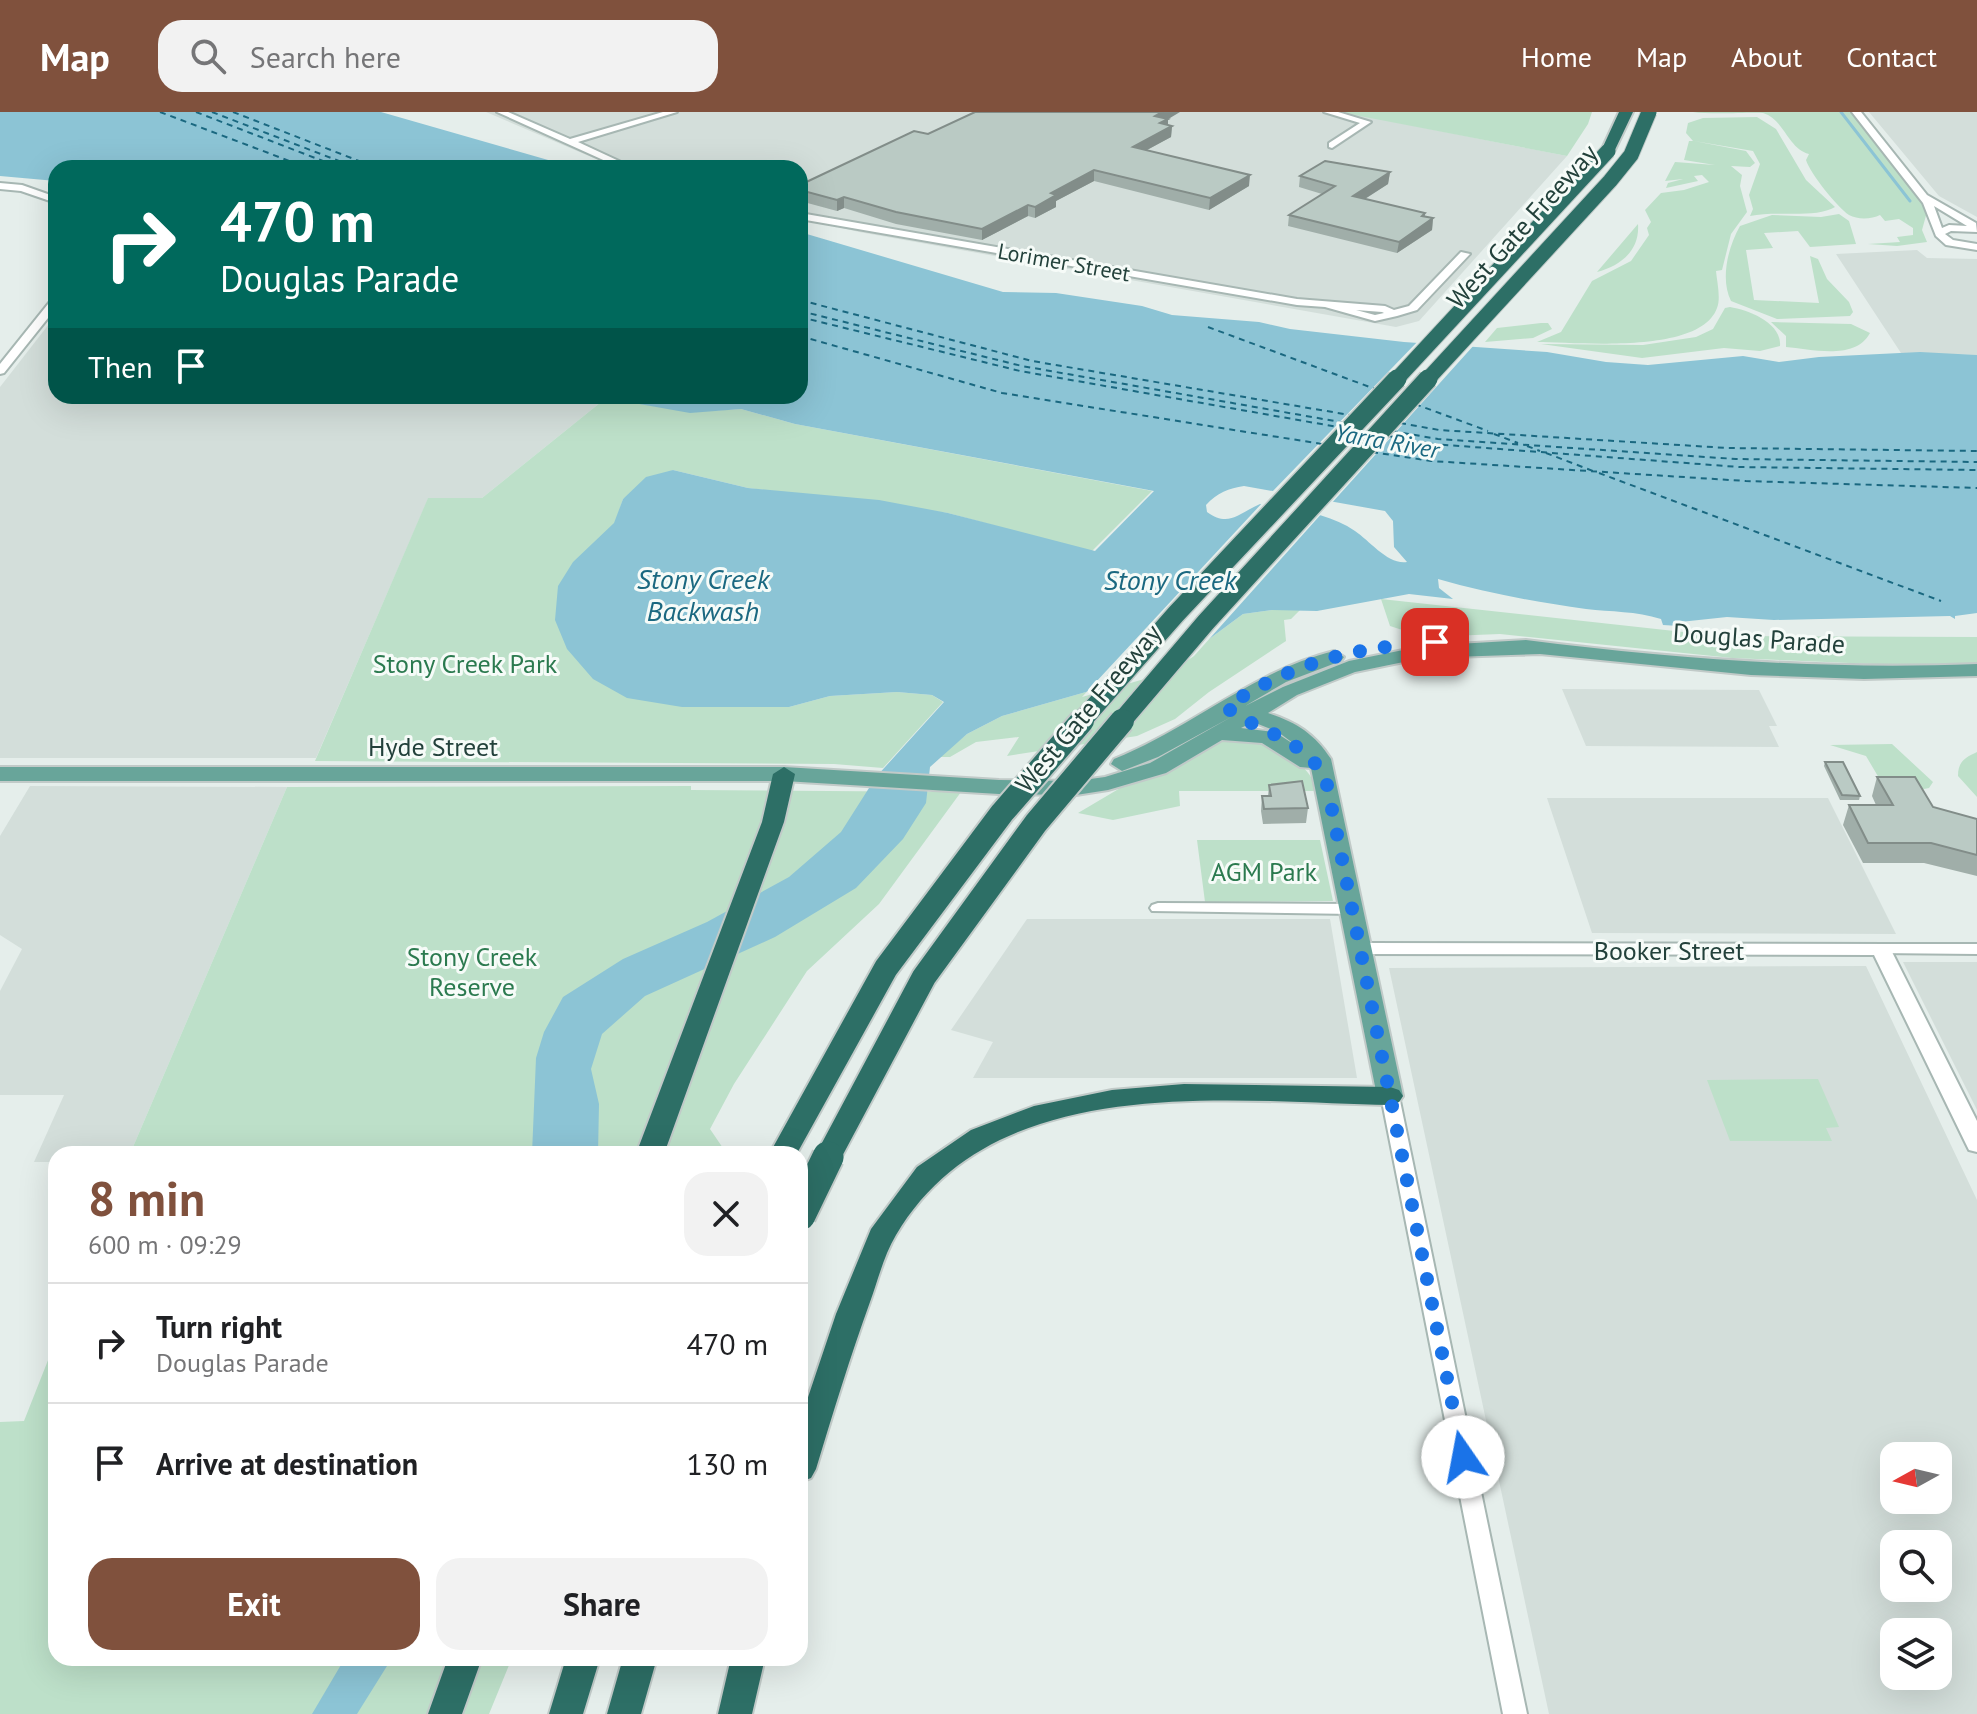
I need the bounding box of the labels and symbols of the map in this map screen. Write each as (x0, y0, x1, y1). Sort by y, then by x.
street label: West Gate Freeway (1439, 137, 1605, 315)
street label: Lorimer Street (996, 237, 1133, 288)
water label: Yarra River (1333, 417, 1444, 466)
water label: Stony Creek Backwash (637, 560, 771, 629)
water label: Stony Creek (1104, 561, 1238, 598)
pin (1401, 608, 1469, 676)
street label: Douglas Parade (1672, 616, 1846, 660)
street label: West Gate Freeway (1008, 617, 1168, 799)
park label: Stony Creek Park (373, 647, 558, 680)
street label: Hyde Street (368, 730, 498, 763)
park label: AGM Park (1211, 855, 1317, 888)
street label: Booker Street (1594, 934, 1744, 967)
park label: Stony Creek Reserve (407, 940, 538, 1003)
position arrow (1421, 1415, 1505, 1499)
north arrow (1880, 1442, 1952, 1514)

